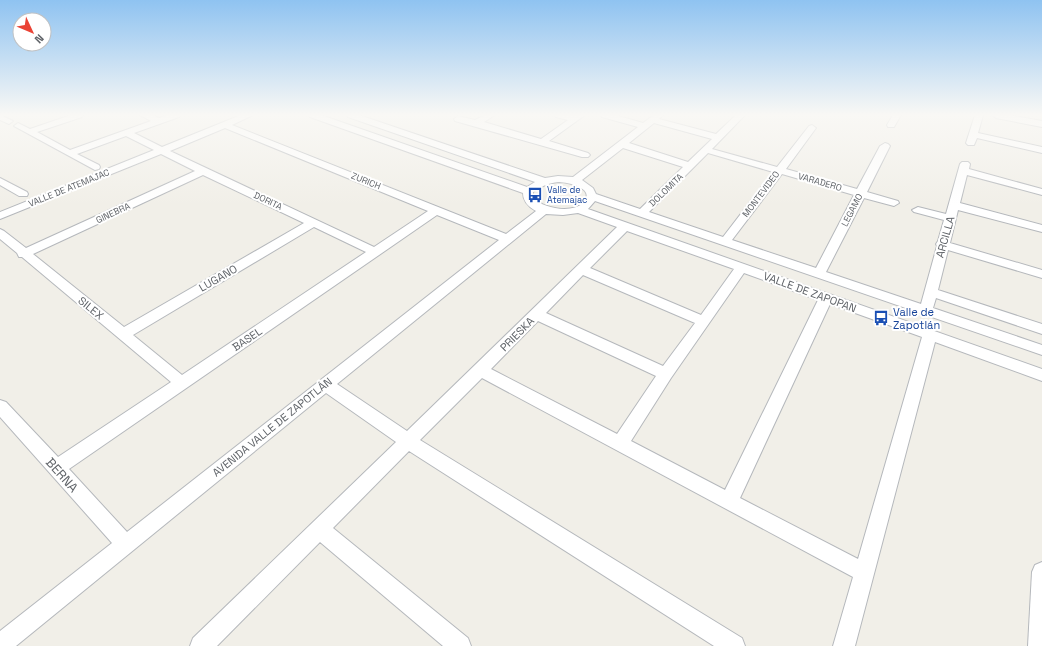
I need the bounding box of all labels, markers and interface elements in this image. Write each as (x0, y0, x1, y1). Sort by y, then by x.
north arrow (12, 12, 52, 52)
text: N (32, 31, 47, 46)
street label: VALLE DE ATEMAJAC (27, 166, 112, 210)
street label: MONTEVIDEO (740, 168, 782, 220)
street label: ZURICH (349, 170, 383, 192)
street label: VARADERO (797, 170, 843, 194)
street label: DOLOMITA (646, 171, 686, 209)
place label: Valle de Atemajac (547, 184, 587, 206)
bus stop icon: Valle de Atemajac (526, 186, 544, 204)
street label: DORITA (252, 189, 284, 213)
street label: LEGAMO (839, 192, 865, 228)
street label: GINEBRA (94, 200, 132, 226)
street label: ARCILLA (932, 215, 958, 259)
street label: LUGANO (196, 261, 240, 295)
street label: VALLE DE ZAPOPAN (762, 269, 858, 315)
street label: SILEX (75, 294, 107, 322)
place label: Valle de Zapotlán (893, 305, 940, 332)
bus stop icon: Valle de Zapotlán (872, 309, 890, 327)
street label: PRIESKA (497, 314, 537, 354)
street label: BASEL (229, 324, 265, 354)
street label: AVENIDA VALLE DE ZAPOTLÁN (209, 374, 335, 480)
street label: BERNA (42, 454, 82, 496)

